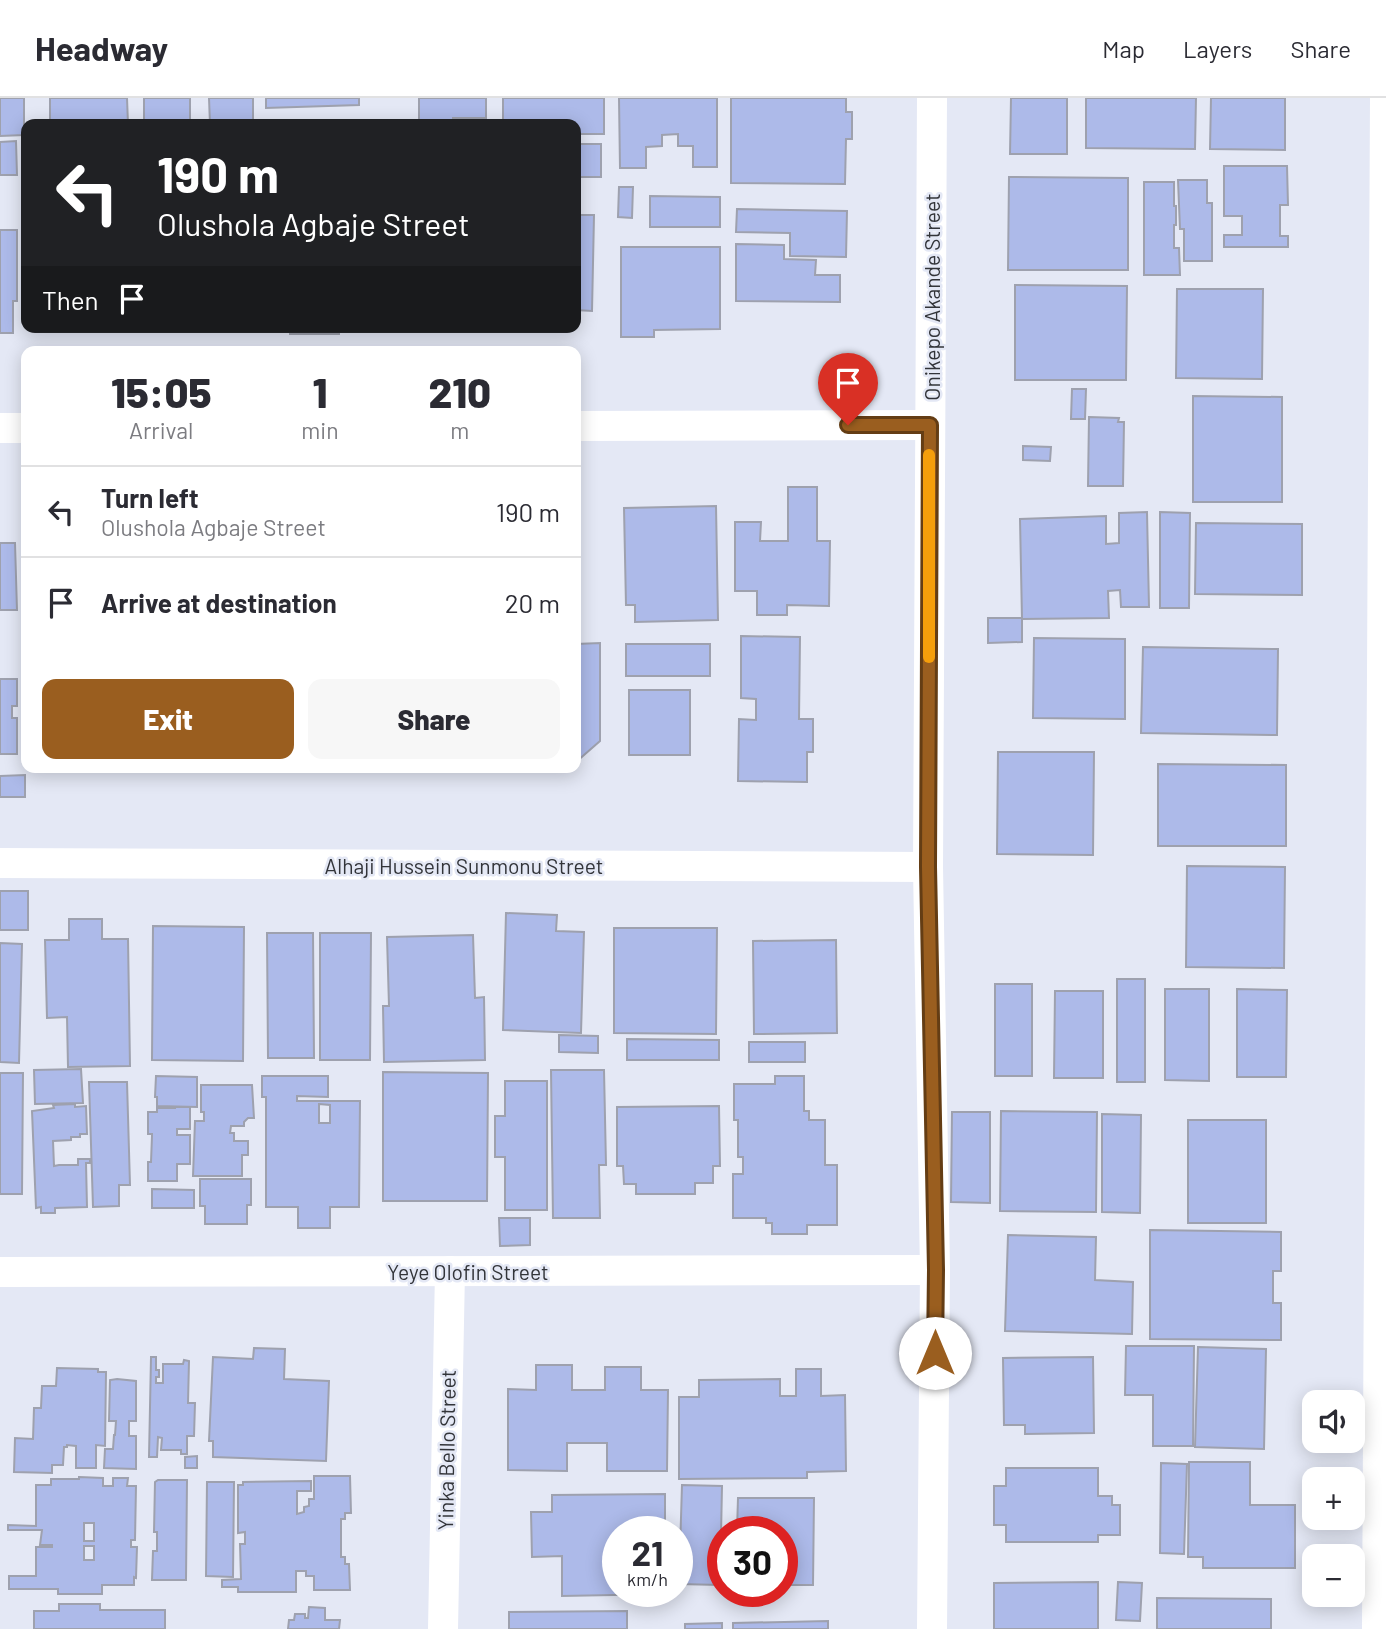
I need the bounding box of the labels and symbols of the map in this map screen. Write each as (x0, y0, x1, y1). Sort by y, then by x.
street label: Onikepo Akande Street (919, 193, 944, 401)
pin (818, 353, 878, 425)
street label: Alhaji Hussein Sunmonu Street (325, 853, 603, 878)
street label: Yeye Olofin Street (387, 1259, 549, 1284)
position arrow (898, 1316, 972, 1390)
street label: Yinka Bello Street (432, 1369, 460, 1531)
speed limit sign: 30 (707, 1516, 798, 1607)

